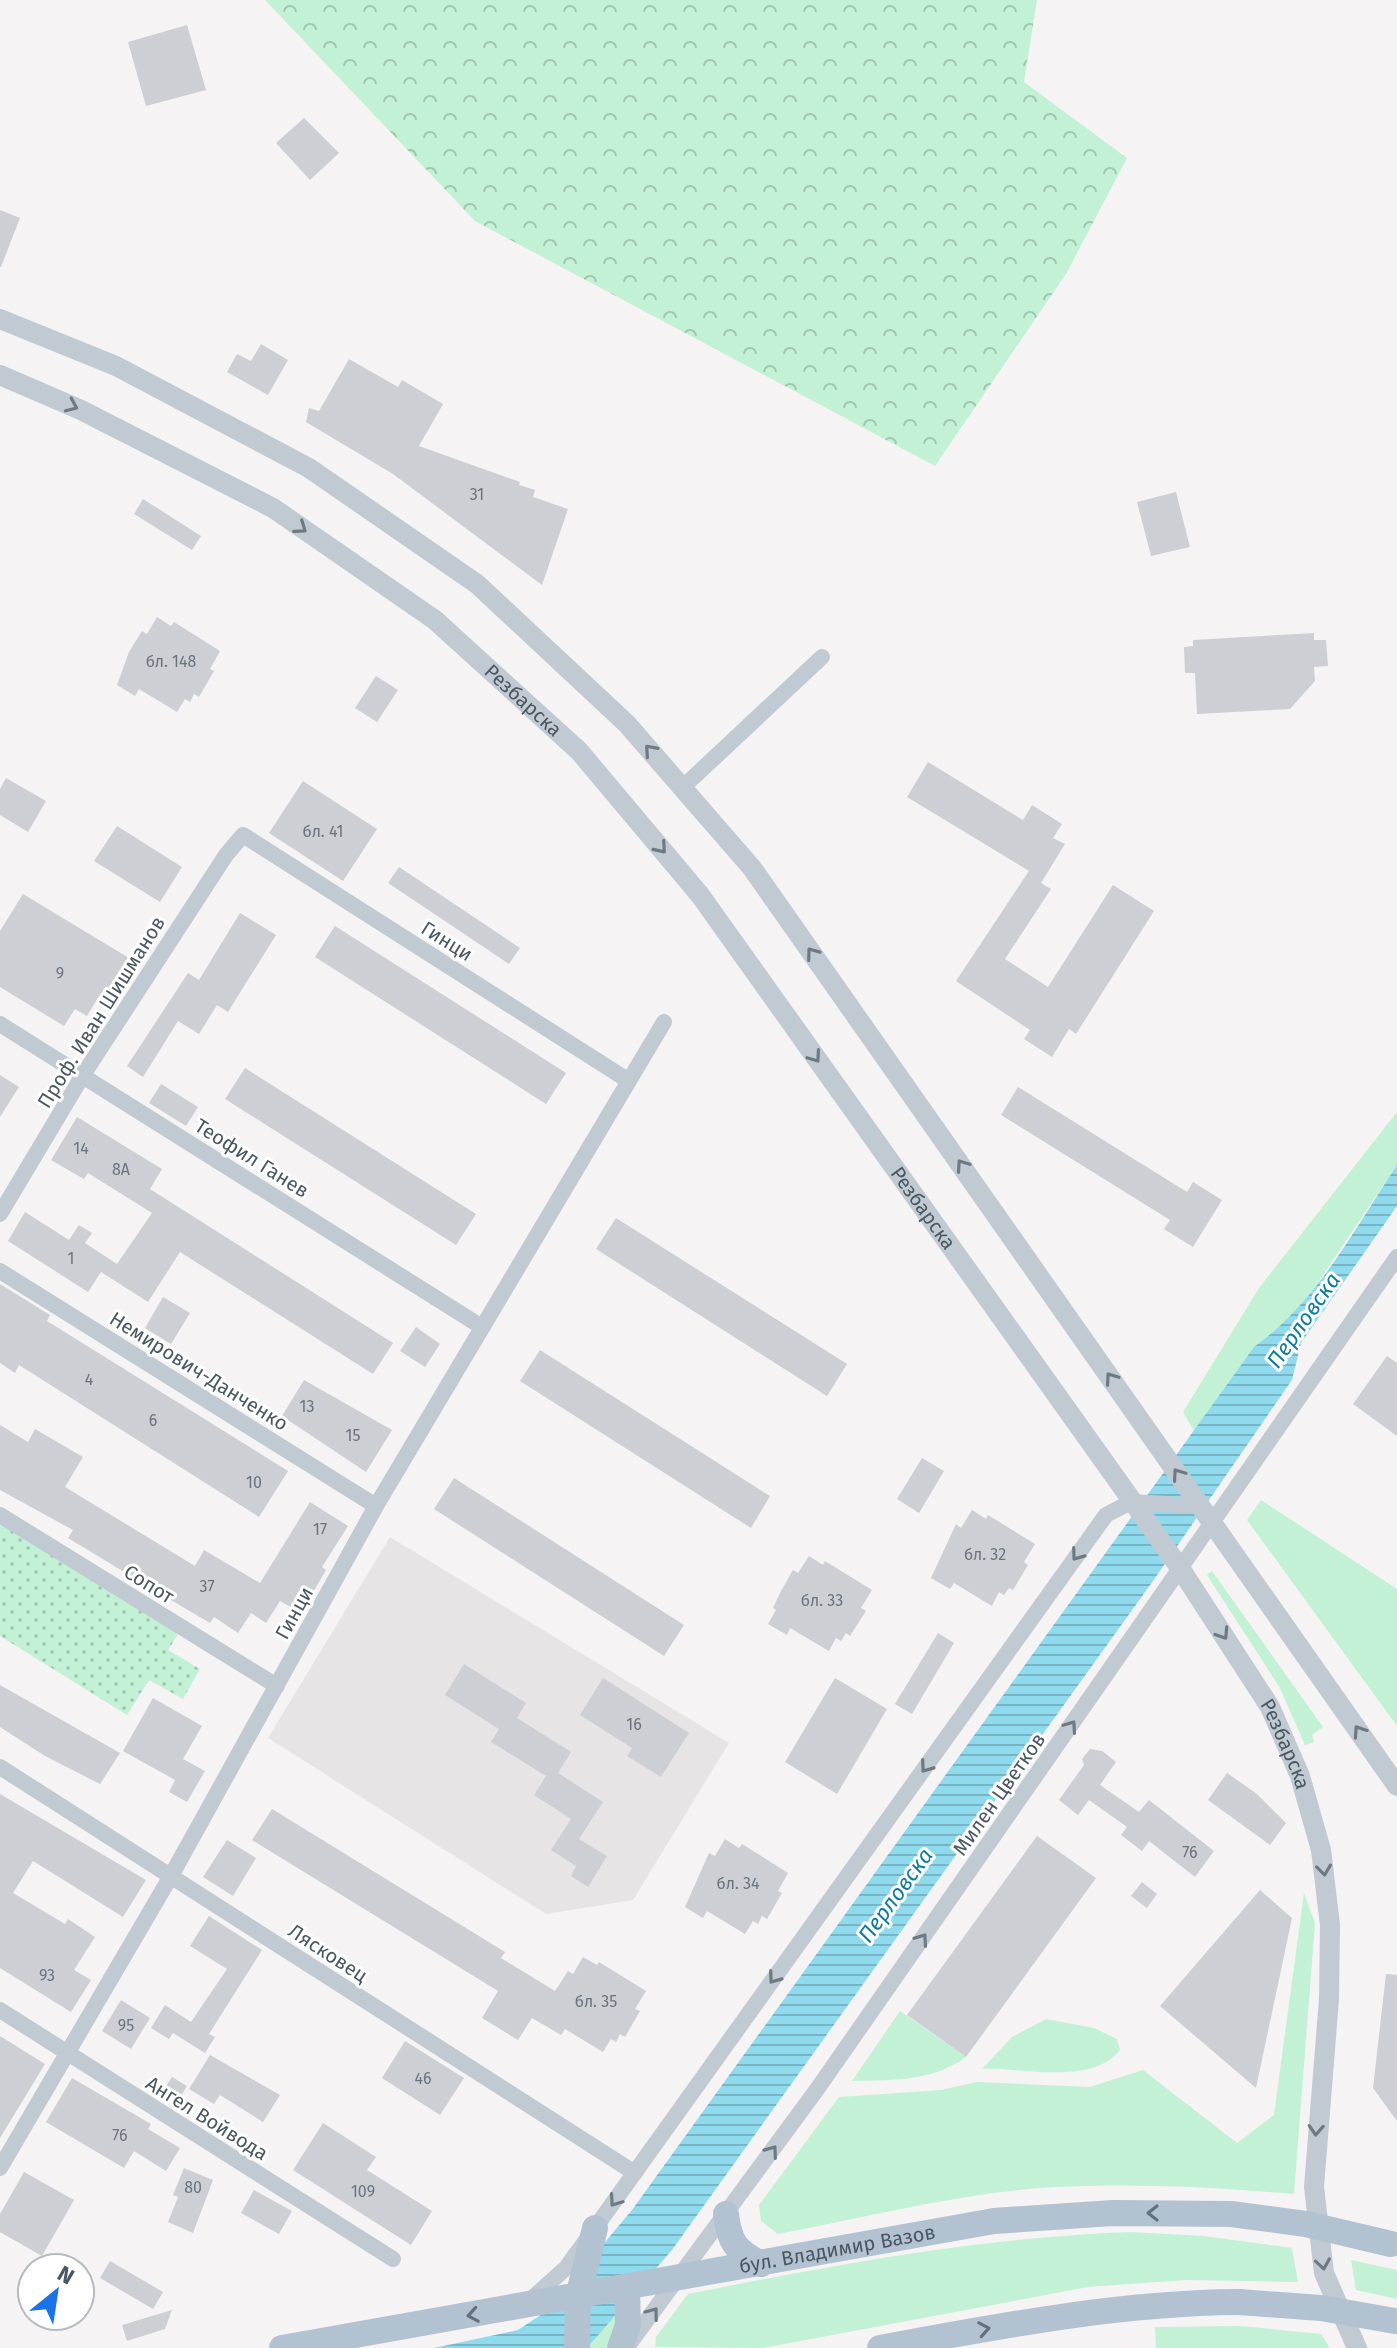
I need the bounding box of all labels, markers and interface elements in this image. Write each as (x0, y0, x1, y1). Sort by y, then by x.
one-way arrow (64, 396, 78, 412)
house number: 31 (470, 485, 484, 504)
one-way arrow (293, 518, 307, 533)
house number: бл. 148 (146, 652, 197, 671)
street label: Резбарска (480, 659, 567, 741)
one-way arrow (645, 745, 660, 760)
house number: бл. 41 (303, 822, 343, 841)
one-way arrow (651, 839, 666, 853)
street label: Проф. Иван Шишманов (32, 912, 170, 1112)
street label: Гинци (417, 916, 477, 966)
one-way arrow (807, 948, 822, 962)
house number: 9 (56, 964, 64, 983)
one-way arrow (806, 1048, 820, 1062)
street label: Теофил Ганев (190, 1113, 314, 1203)
house number: 14 (73, 1139, 89, 1158)
house number: 8А (112, 1160, 131, 1179)
one-way arrow (957, 1160, 972, 1174)
street label: Резбарска (886, 1162, 961, 1254)
house number: 1 (68, 1249, 74, 1268)
water label: Перловска (1261, 1267, 1346, 1373)
street label: Немирович-Данченко (105, 1306, 293, 1436)
house number: 4 (85, 1370, 94, 1389)
one-way arrow (1106, 1373, 1121, 1387)
house number: 13 (300, 1397, 314, 1416)
house number: 6 (149, 1411, 157, 1430)
house number: 15 (346, 1426, 360, 1445)
one-way arrow (1173, 1469, 1188, 1483)
house number: 10 (246, 1473, 262, 1492)
house number: 17 (313, 1520, 327, 1539)
house number: бл. 32 (964, 1545, 1006, 1564)
one-way arrow (1072, 1547, 1087, 1561)
street label: Сопот (120, 1559, 179, 1609)
house number: 37 (199, 1577, 215, 1596)
street label: Гинци (270, 1583, 318, 1643)
house number: бл. 33 (801, 1591, 843, 1610)
one-way arrow (1213, 1625, 1228, 1640)
street label: Резбарска (1256, 1694, 1315, 1792)
house number: 16 (626, 1715, 642, 1734)
one-way arrow (1061, 1720, 1076, 1734)
one-way arrow (1354, 1725, 1369, 1739)
street label: Милен Цветков (948, 1728, 1050, 1860)
one-way arrow (921, 1758, 935, 1772)
water label: Перловска (852, 1843, 939, 1948)
house number: 76 (1182, 1843, 1198, 1862)
one-way arrow (1315, 1864, 1332, 1877)
house number: бл. 34 (717, 1874, 760, 1893)
street label: Лясковец (284, 1919, 372, 1988)
one-way arrow (912, 1933, 927, 1947)
house number: 93 (39, 1966, 55, 1985)
one-way arrow (769, 1969, 784, 1984)
house number: бл. 35 (575, 1992, 617, 2011)
house number: 95 (118, 2016, 134, 2035)
house number: 46 (414, 2069, 432, 2088)
street label: Ангел Войвода (141, 2071, 273, 2165)
one-way arrow (1308, 2124, 1325, 2136)
house number: 76 (112, 2126, 128, 2145)
one-way arrow (762, 2146, 777, 2160)
house number: 80 (184, 2178, 202, 2197)
house number: 109 (351, 2182, 375, 2201)
one-way arrow (610, 2192, 625, 2206)
one-way arrow (1146, 2205, 1159, 2222)
street label: бул. Владимир Вазов (737, 2220, 937, 2278)
north arrow (16, 2252, 96, 2332)
one-way arrow (1314, 2258, 1331, 2271)
text: N (53, 2260, 79, 2290)
one-way arrow (467, 2306, 480, 2323)
one-way arrow (643, 2307, 657, 2322)
one-way arrow (977, 2321, 991, 2338)

